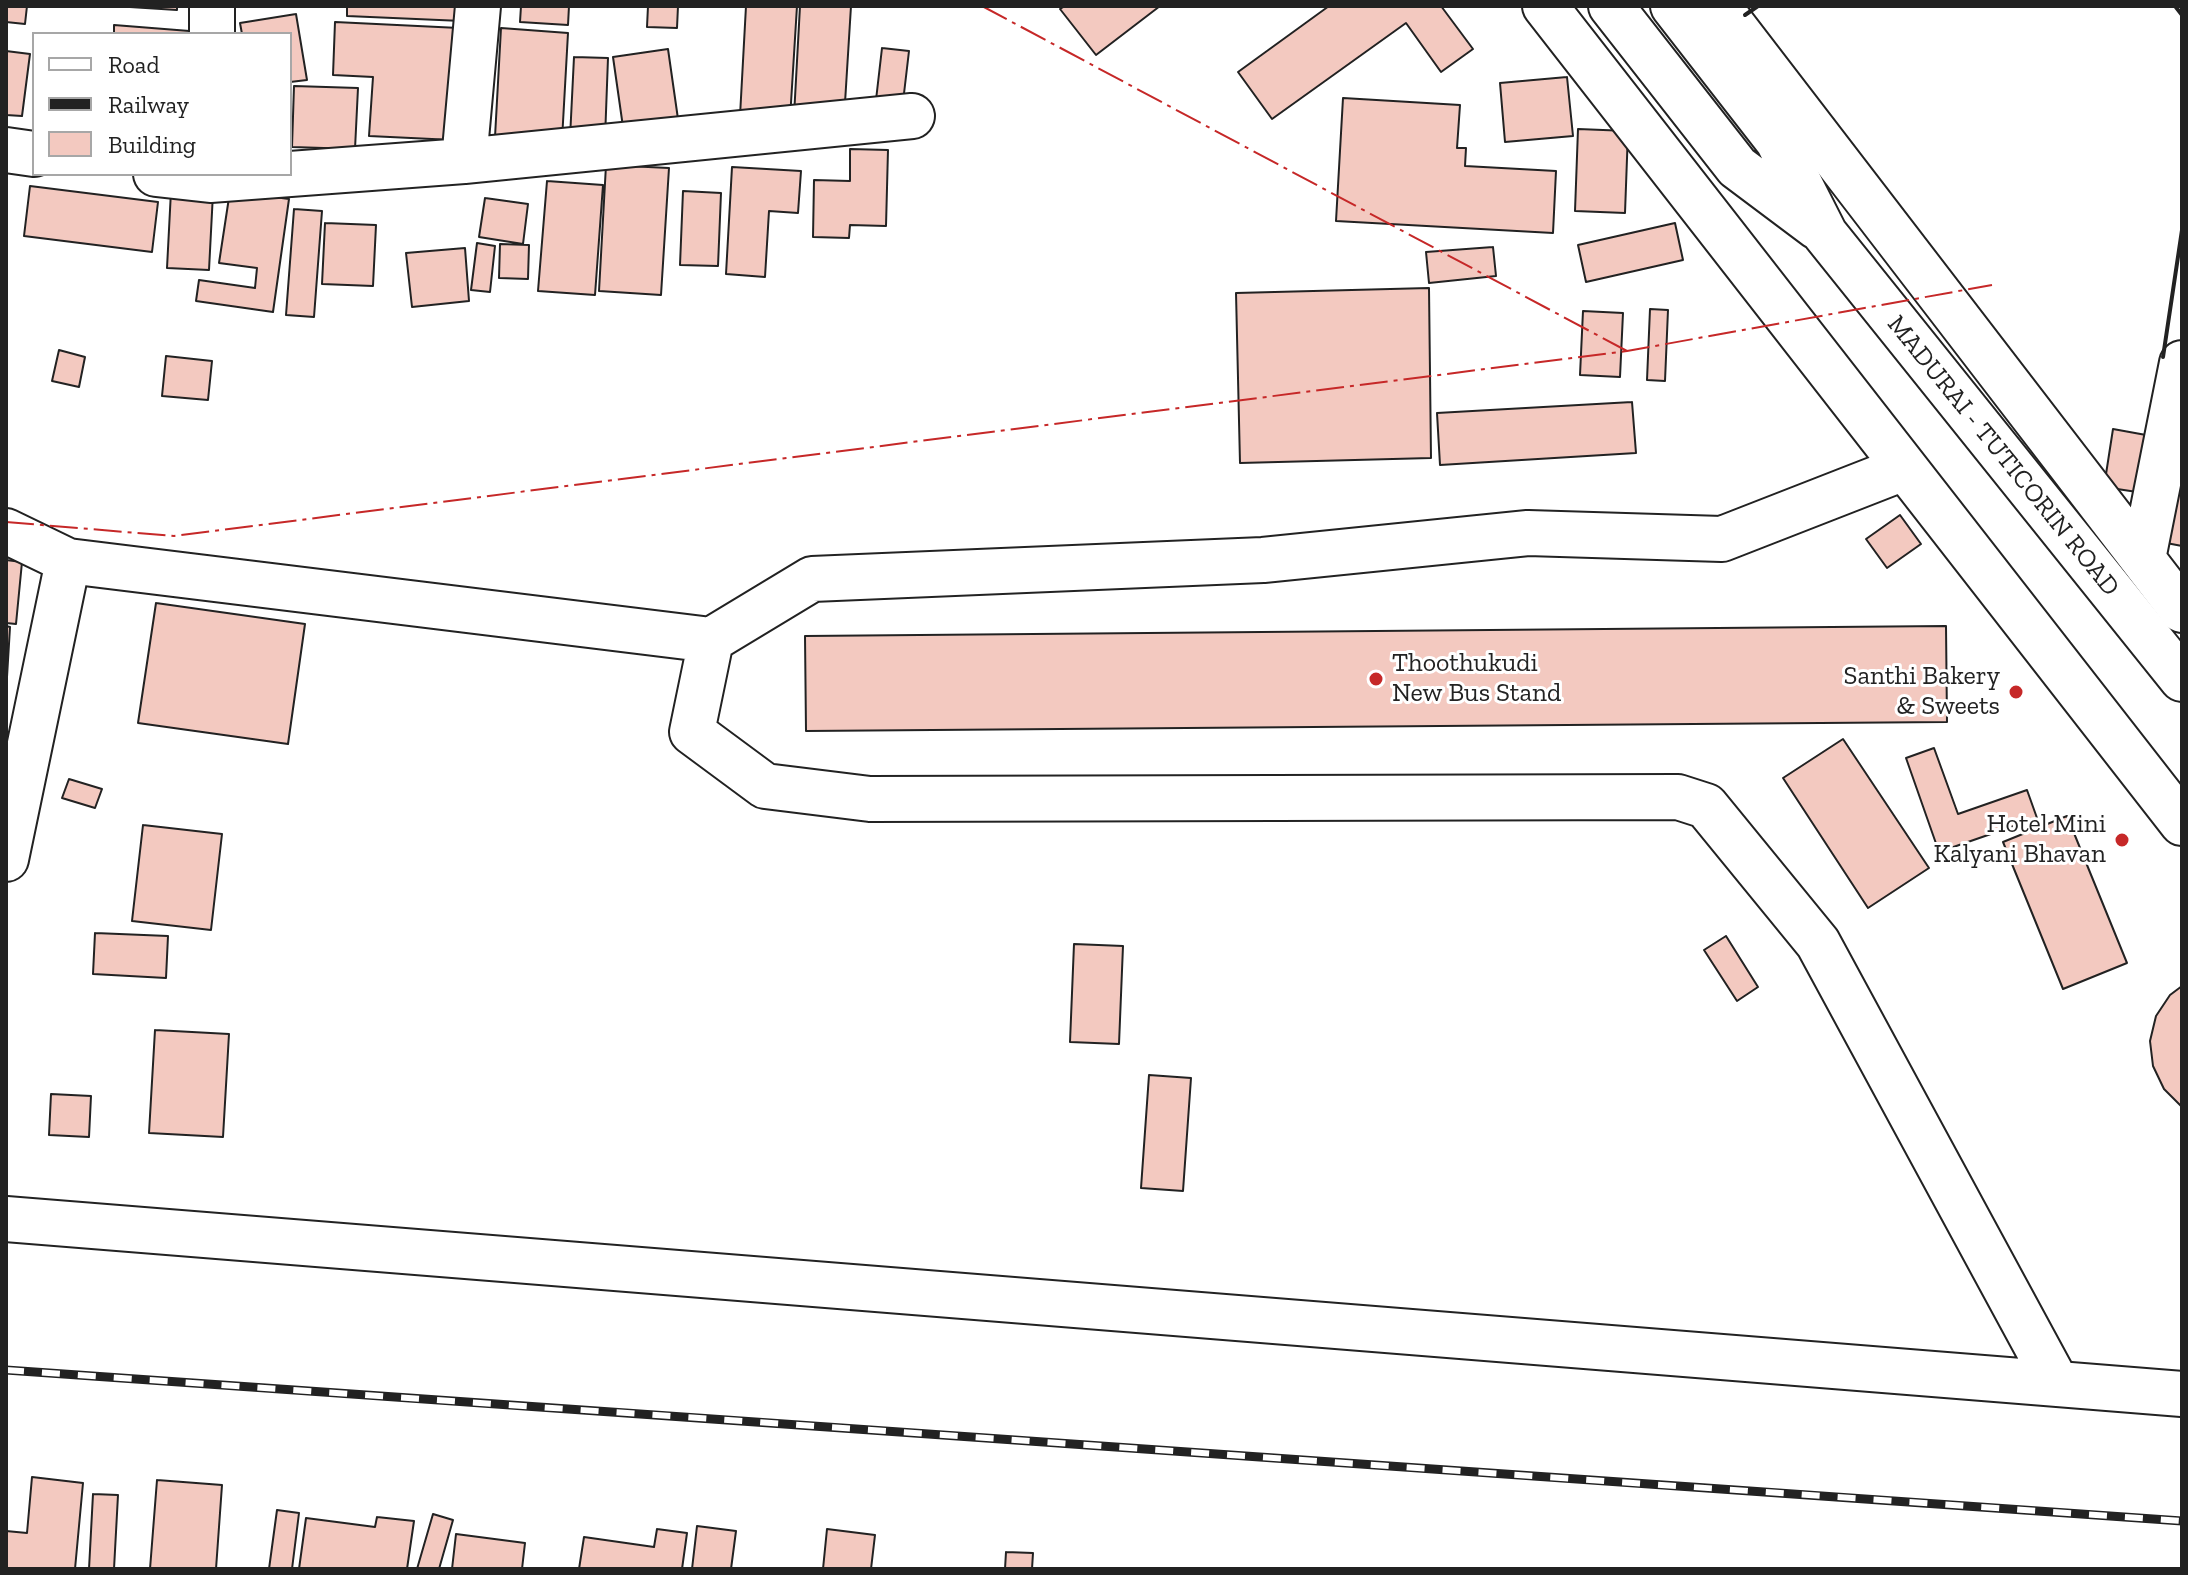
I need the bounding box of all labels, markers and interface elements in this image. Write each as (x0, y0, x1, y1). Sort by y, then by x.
legend (32, 32, 292, 176)
text: Road (108, 50, 160, 79)
text: Railway (108, 90, 189, 119)
text: Building (108, 130, 196, 159)
street label: MADURAI - TUTICORIN ROAD (1880, 310, 2126, 602)
place label: Thoothukudi New Bus Stand (1392, 648, 1561, 710)
place label: Santhi Bakery & Sweets (1844, 661, 2000, 722)
marker: Thoothukudi New Bus Stand (1367, 670, 1385, 688)
marker: Santhi Bakery & Sweets (2007, 683, 2025, 701)
place label: Hotel Mini Kalyani Bhavan (1933, 809, 2106, 870)
marker: Hotel Mini Kalyani Bhavan (2113, 831, 2131, 849)

